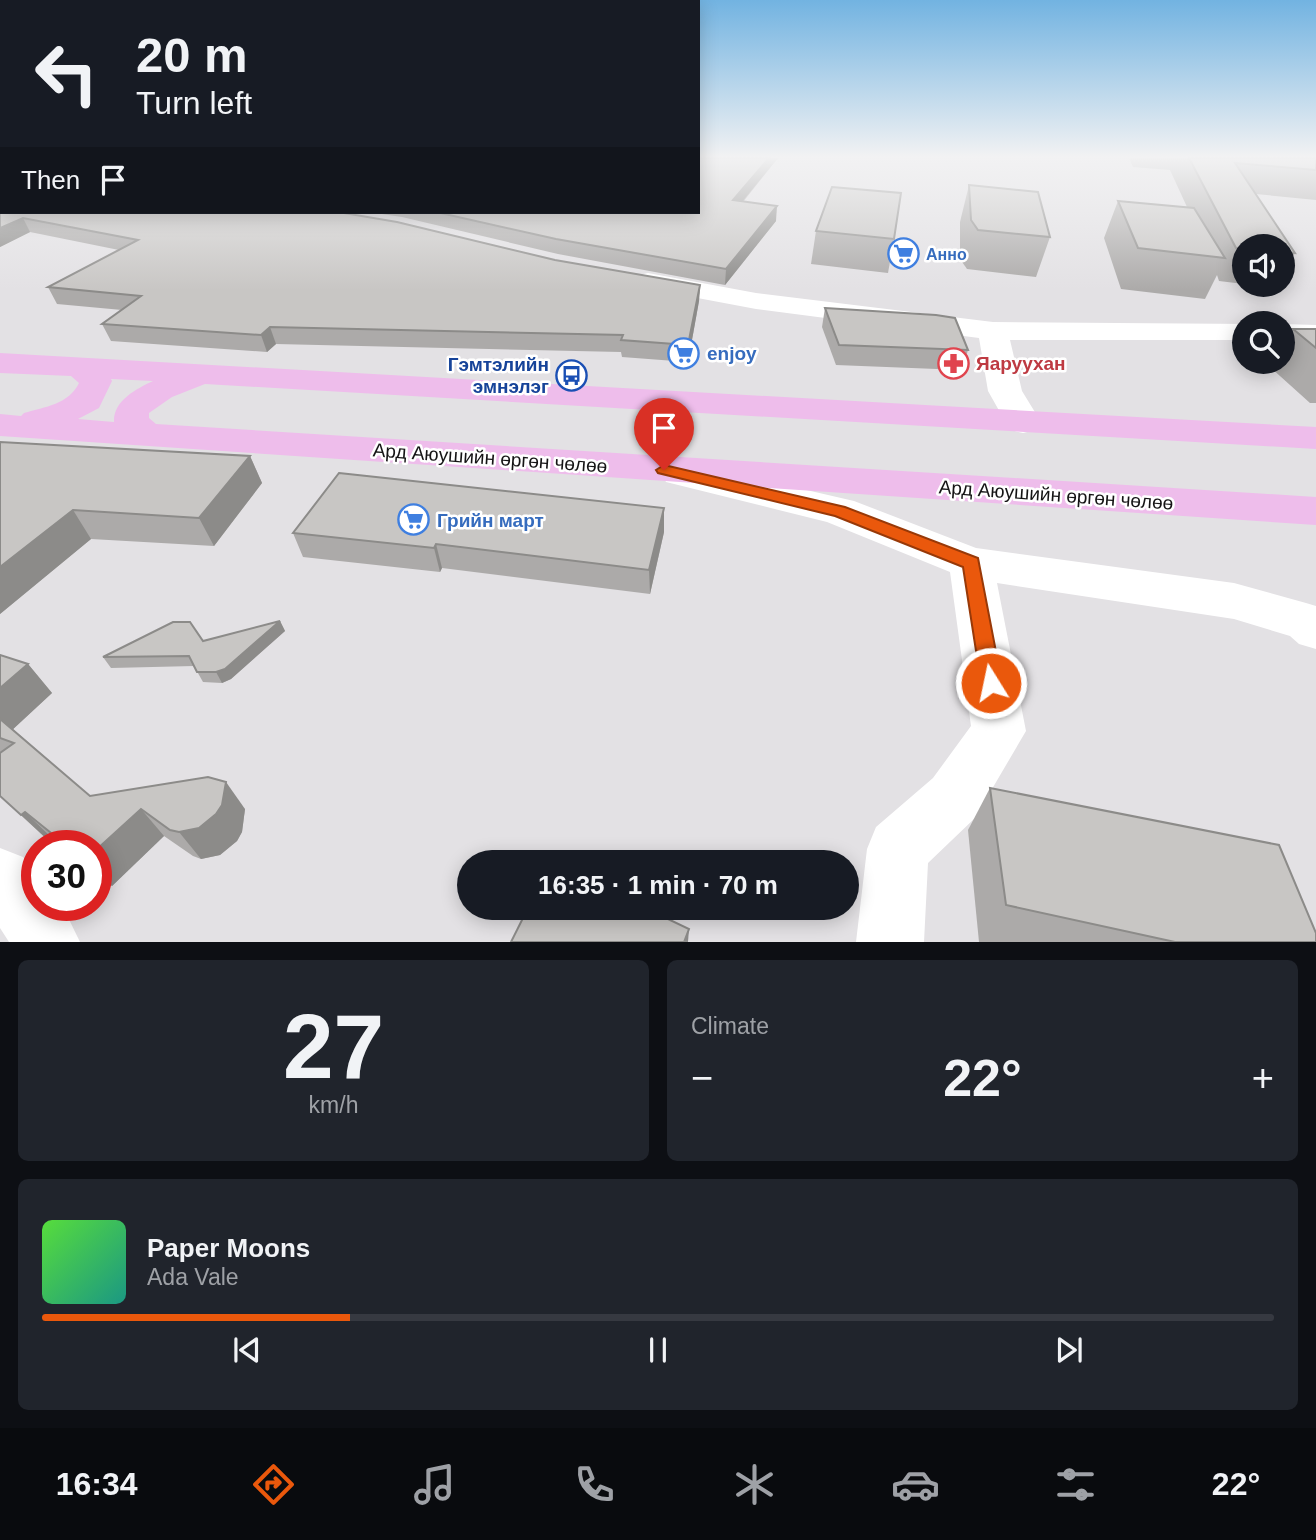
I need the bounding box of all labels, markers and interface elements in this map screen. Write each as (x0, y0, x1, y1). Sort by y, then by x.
icon: left (21, 28, 112, 119)
text: 20 m (136, 28, 248, 82)
text: Turn left (136, 85, 252, 121)
icon: arrive (94, 161, 132, 199)
text: Then (21, 165, 80, 195)
map controls (1232, 234, 1295, 374)
button: sound (1232, 234, 1295, 297)
supermarket icon: Анно (886, 237, 920, 271)
place label: Анно (926, 246, 967, 263)
button: search (1232, 311, 1295, 374)
supermarket icon: enjoy (667, 336, 701, 370)
place label: enjoy (707, 343, 757, 364)
pharmacy icon: Яаруухан (936, 346, 970, 380)
place label: Яаруухан (976, 353, 1066, 374)
place label: Гэмтэлийн эмнэлэг (448, 354, 549, 397)
bus stop icon: Гэмтэлийн эмнэлэг (555, 358, 589, 392)
pin (634, 398, 694, 470)
icon: arrive (645, 409, 683, 447)
street label: Ард Аюушийн өргөн чөлөө (372, 439, 608, 477)
street label: Ард Аюушийн өргөн чөлөө (938, 476, 1174, 514)
supermarket icon: Грийн март (397, 503, 431, 537)
place label: Грийн март (437, 510, 544, 531)
position arrow (954, 646, 1028, 720)
speed limit sign: 30 (21, 830, 112, 921)
text: 16:35 · 1 min · 70 m (538, 870, 778, 900)
text: 27 (283, 996, 384, 1097)
text: Climate (691, 1013, 769, 1039)
text: 22° (943, 1049, 1022, 1107)
text: − (691, 1057, 713, 1099)
text: + (1252, 1057, 1274, 1099)
text: km/h (309, 1092, 358, 1118)
text: Paper Moons (147, 1233, 310, 1263)
text: Ada Vale (147, 1264, 239, 1290)
icon: previous (228, 1331, 266, 1369)
icon: pause (639, 1331, 677, 1369)
icon: next (1050, 1331, 1088, 1369)
icon: directions (249, 1460, 298, 1509)
icon: music (410, 1460, 459, 1509)
icon: phone (570, 1460, 619, 1509)
icon: climate (730, 1460, 779, 1509)
icon: car (891, 1460, 940, 1509)
icon: filters (1051, 1460, 1100, 1509)
text: 16:34 (56, 1466, 138, 1502)
text: 22° (1212, 1466, 1260, 1502)

